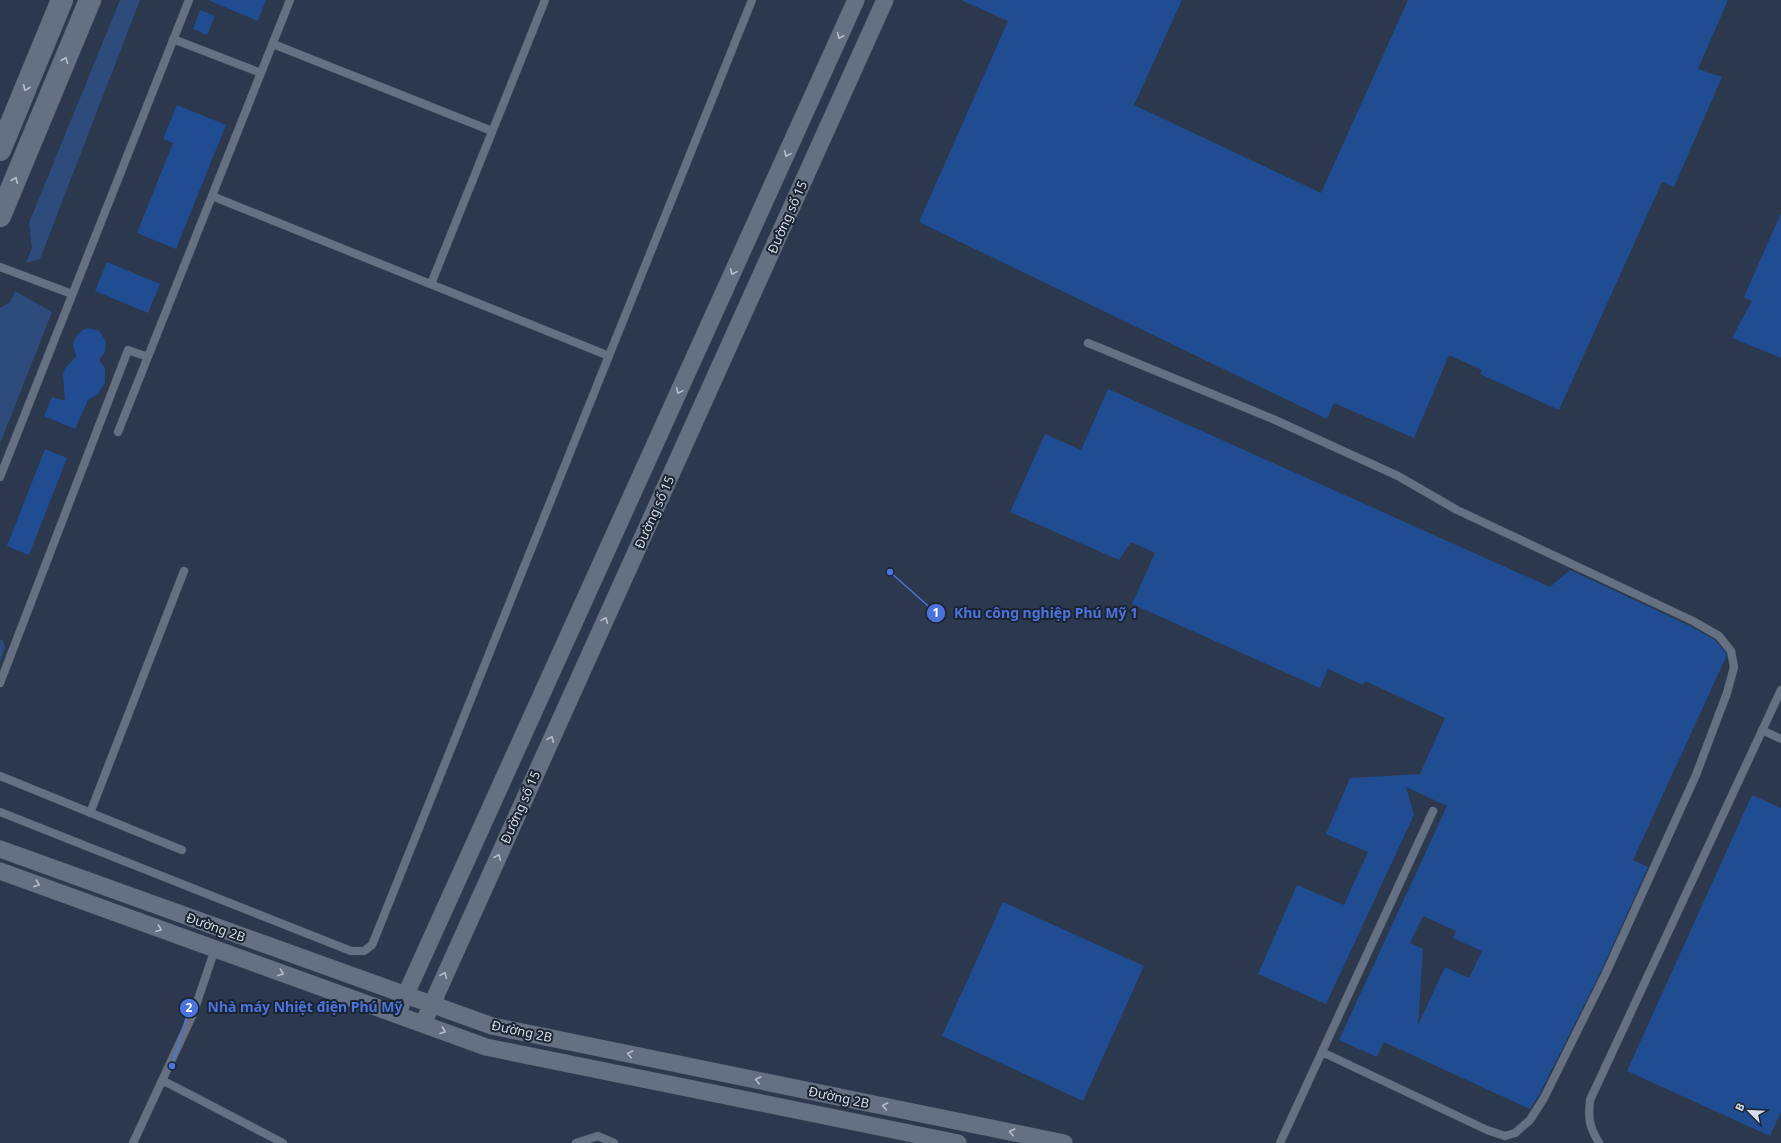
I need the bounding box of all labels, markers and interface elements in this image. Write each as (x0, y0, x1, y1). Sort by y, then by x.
one-way arrow (837, 31, 845, 39)
one-way arrow (60, 56, 68, 63)
one-way arrow (23, 83, 31, 91)
one-way arrow (784, 150, 792, 157)
one-way arrow (10, 176, 18, 184)
street label: Đường số 15 (763, 178, 811, 256)
one-way arrow (730, 268, 738, 276)
one-way arrow (676, 387, 684, 394)
street label: Đường số 15 (630, 473, 678, 551)
callout: Khu công nghiệp Phú Mỹ 1 (926, 600, 1146, 626)
text: Khu công nghiệp Phú Mỹ 1 (954, 603, 1138, 622)
text: 1 (933, 604, 939, 621)
one-way arrow (600, 617, 608, 624)
one-way arrow (547, 735, 555, 742)
street label: Đường số 15 (496, 768, 544, 846)
one-way arrow (493, 854, 501, 861)
one-way arrow (33, 880, 40, 888)
street label: Đường 2B (184, 908, 248, 946)
one-way arrow (155, 924, 162, 932)
one-way arrow (278, 968, 285, 976)
one-way arrow (440, 972, 448, 979)
callout: Nhà máy Nhiệt điện Phú Mỹ (179, 995, 410, 1021)
text: Nhà máy Nhiệt điện Phú Mỹ (208, 997, 402, 1016)
text: 2 (186, 999, 193, 1016)
street label: Đường 2B (490, 1016, 554, 1046)
one-way arrow (439, 1027, 446, 1035)
one-way arrow (627, 1050, 633, 1059)
one-way arrow (754, 1077, 761, 1085)
street label: Đường 2B (807, 1082, 871, 1112)
north arrow (1729, 1091, 1769, 1131)
text: B (1731, 1100, 1748, 1113)
one-way arrow (882, 1103, 888, 1111)
one-way arrow (1009, 1129, 1015, 1137)

